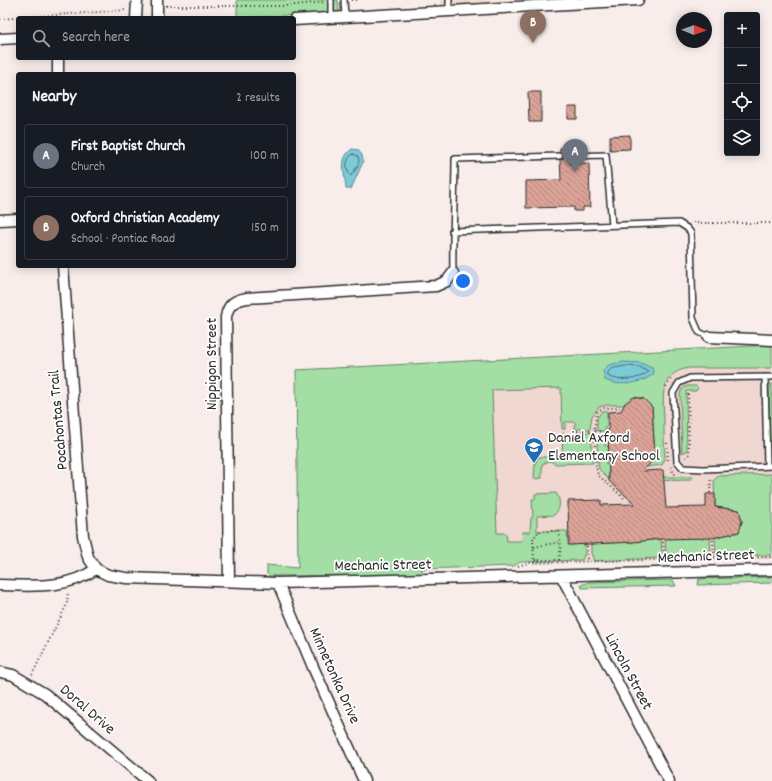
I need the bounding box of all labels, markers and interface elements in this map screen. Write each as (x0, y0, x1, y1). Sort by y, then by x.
pin: B (520, 10, 546, 43)
north arrow (676, 12, 712, 48)
map controls (724, 12, 760, 156)
button: + (724, 12, 760, 48)
search box (16, 16, 296, 60)
icon: search (30, 27, 52, 49)
text: Search here (62, 27, 130, 49)
button: − (724, 48, 760, 84)
button: locate (724, 84, 760, 120)
text: Nearby (32, 86, 76, 110)
text: 2 results (236, 89, 280, 108)
button: layers (724, 120, 760, 156)
text: First Baptist Church (71, 136, 185, 158)
pin: A (562, 139, 588, 172)
text: A (42, 147, 50, 166)
text: 100 m (250, 147, 279, 166)
text: Church (71, 158, 105, 177)
text: Oxford Christian Academy (71, 208, 219, 230)
text: B (43, 219, 49, 238)
text: 150 m (251, 219, 279, 238)
text: School · Pontiac Road (71, 230, 175, 249)
your location (453, 271, 473, 291)
street label: Nippigon Street (201, 318, 224, 410)
street label: Pocahontas Trail (43, 369, 75, 471)
place label: Daniel Axford Elementary School (548, 427, 660, 468)
school or university icon: Daniel Axford Elementary School (523, 436, 545, 464)
street label: Mechanic Street (657, 544, 755, 570)
street label: Mechanic Street (334, 554, 432, 578)
street label: Minnetonka Drive (303, 624, 365, 728)
street label: Lincoln Street (598, 629, 658, 715)
street label: Doral Drive (54, 679, 120, 741)

